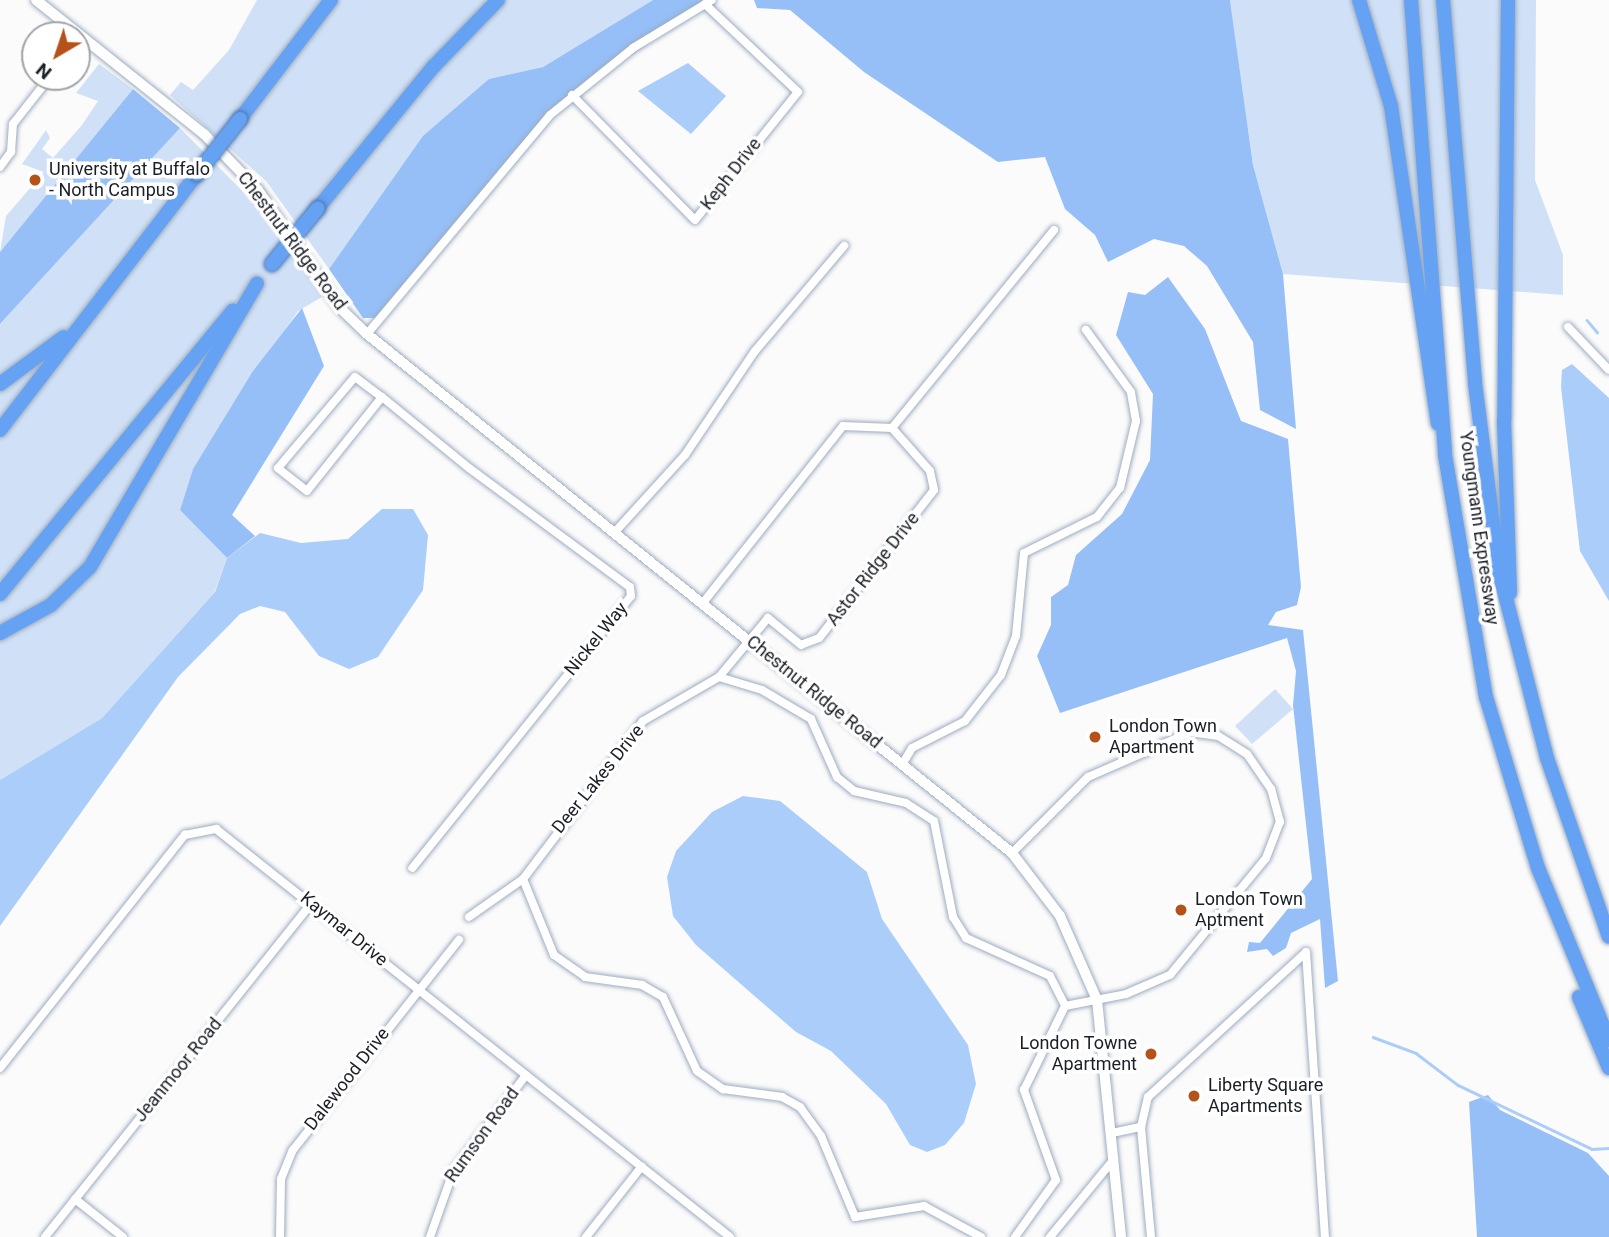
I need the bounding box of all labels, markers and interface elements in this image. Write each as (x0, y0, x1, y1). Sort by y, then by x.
north arrow (21, 21, 91, 91)
text: N (31, 58, 56, 84)
street label: Keph Drive (696, 134, 766, 214)
place label: University at Buffalo - North Campus (49, 159, 210, 202)
street label: Chestnut Ridge Road (233, 168, 351, 314)
marker: University at Buffalo - North Campus (27, 172, 43, 188)
street label: Youngmann Expressway (1455, 430, 1503, 626)
street label: Astor Ridge Drive (822, 508, 924, 630)
street label: Nickel Way (560, 598, 632, 680)
street label: Chestnut Ridge Road (742, 631, 886, 753)
place label: London Town Apartment (1109, 716, 1217, 758)
street label: Deer Lakes Drive (548, 720, 648, 838)
marker: London Town Apartment (1087, 729, 1103, 745)
street label: Kaymar Drive (296, 887, 392, 971)
place label: London Town Aptment (1195, 889, 1303, 932)
marker: London Town Aptment (1173, 902, 1189, 918)
street label: Jeanmoor Road (130, 1014, 226, 1126)
street label: Dalewood Drive (300, 1023, 394, 1135)
place label: London Towne Apartment (1019, 1033, 1137, 1076)
marker: London Towne Apartment (1143, 1046, 1159, 1062)
place label: Liberty Square Apartments (1208, 1075, 1323, 1118)
street label: Rumson Road (440, 1083, 524, 1187)
marker: Liberty Square Apartments (1186, 1088, 1202, 1104)

